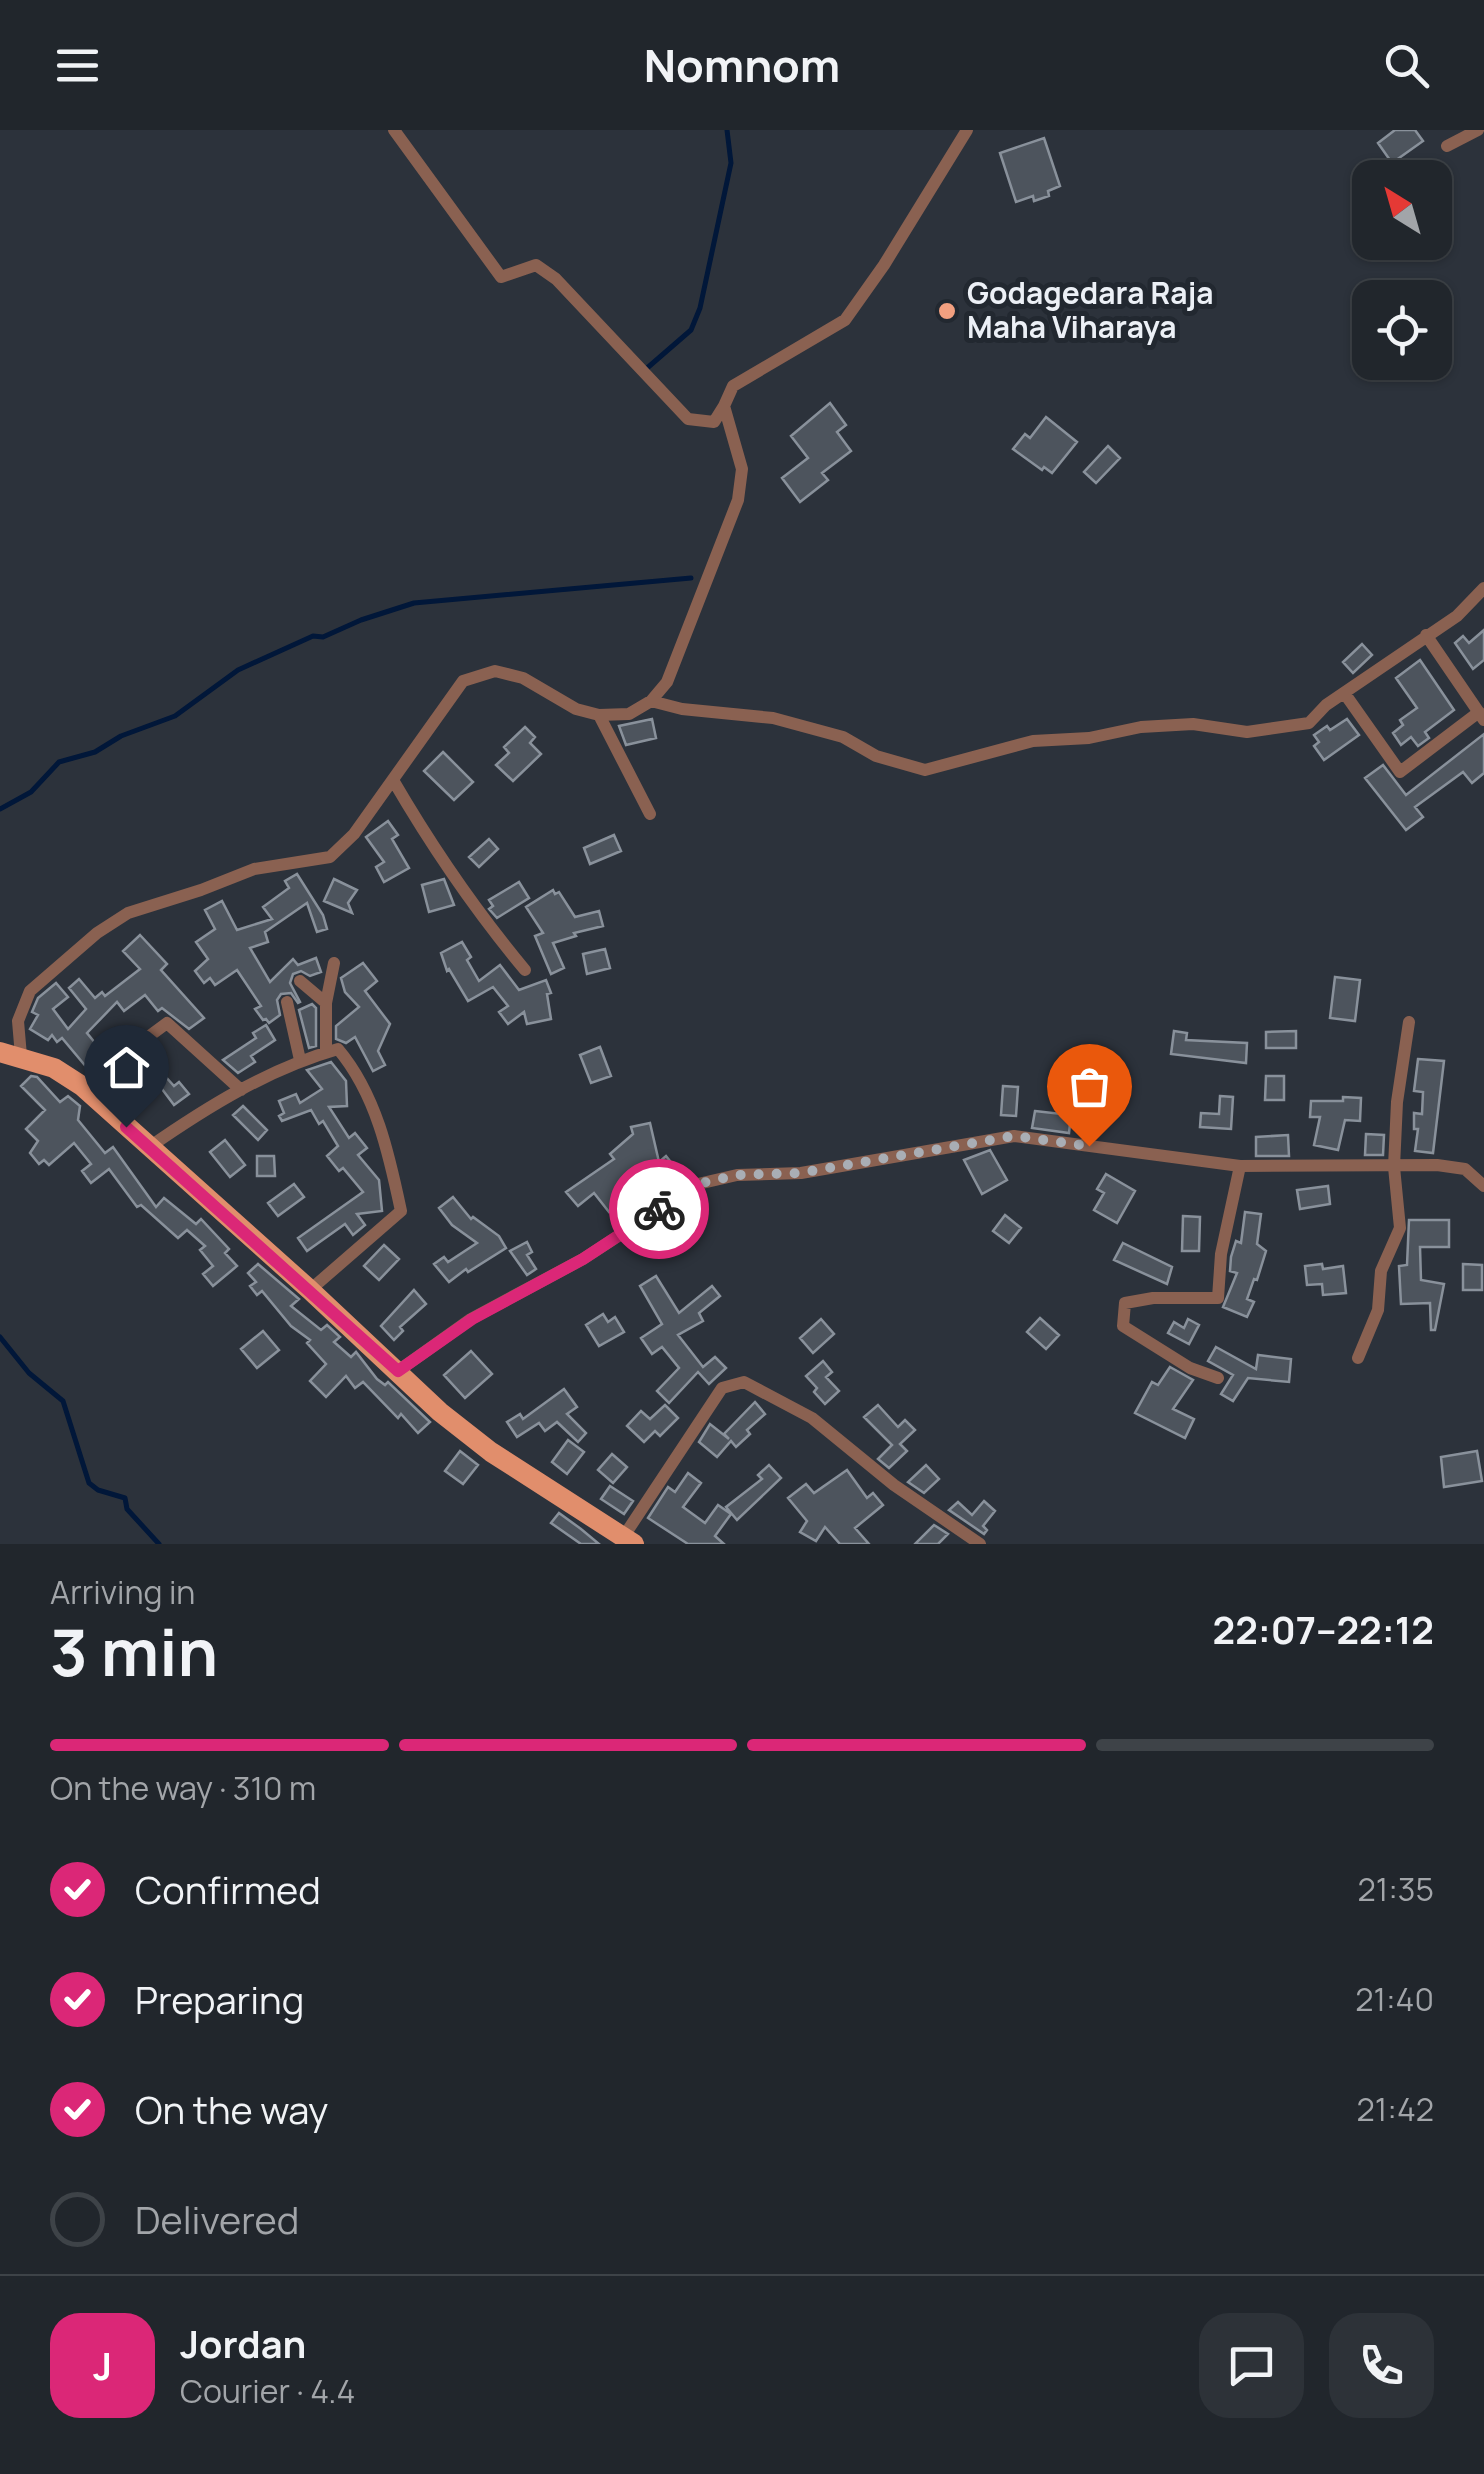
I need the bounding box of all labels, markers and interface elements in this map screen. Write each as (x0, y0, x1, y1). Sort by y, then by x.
text: Nomnom (644, 34, 840, 96)
icon: menu (50, 38, 105, 93)
icon: search (1379, 38, 1434, 93)
north arrow (1352, 160, 1452, 260)
map controls (1352, 160, 1452, 380)
place label: Godagedara Raja Maha Viharaya (967, 272, 1214, 347)
button: locate (1352, 280, 1452, 380)
marker: Godagedara Raja Maha Viharaya (936, 300, 958, 322)
pin (84, 1025, 169, 1128)
icon: home (99, 1040, 154, 1095)
pin (1047, 1044, 1132, 1147)
icon: bag (1062, 1059, 1117, 1114)
courier (609, 1159, 709, 1259)
icon: bike (632, 1182, 687, 1237)
text: Arriving in (50, 1570, 195, 1614)
text: 22:07–22:12 (1213, 1603, 1434, 1655)
text: 3 min (50, 1607, 218, 1696)
text: On the way · 310 m (50, 1766, 316, 1810)
icon: check (50, 1862, 105, 1917)
text: Confirmed (135, 1863, 321, 1915)
text: 21:35 (1358, 1867, 1434, 1911)
icon: check (50, 1972, 105, 2027)
text: Preparing (135, 1973, 304, 2025)
text: 21:40 (1355, 1977, 1434, 2021)
icon: check (50, 2082, 105, 2137)
text: On the way (135, 2083, 328, 2135)
text: 21:42 (1357, 2087, 1434, 2131)
text: Delivered (135, 2193, 299, 2245)
button: chat (1199, 2313, 1304, 2418)
button: phone (1329, 2313, 1434, 2418)
text: Jordan (180, 2317, 306, 2369)
text: J (93, 2339, 112, 2391)
text: Courier · 4.4 (180, 2369, 355, 2413)

